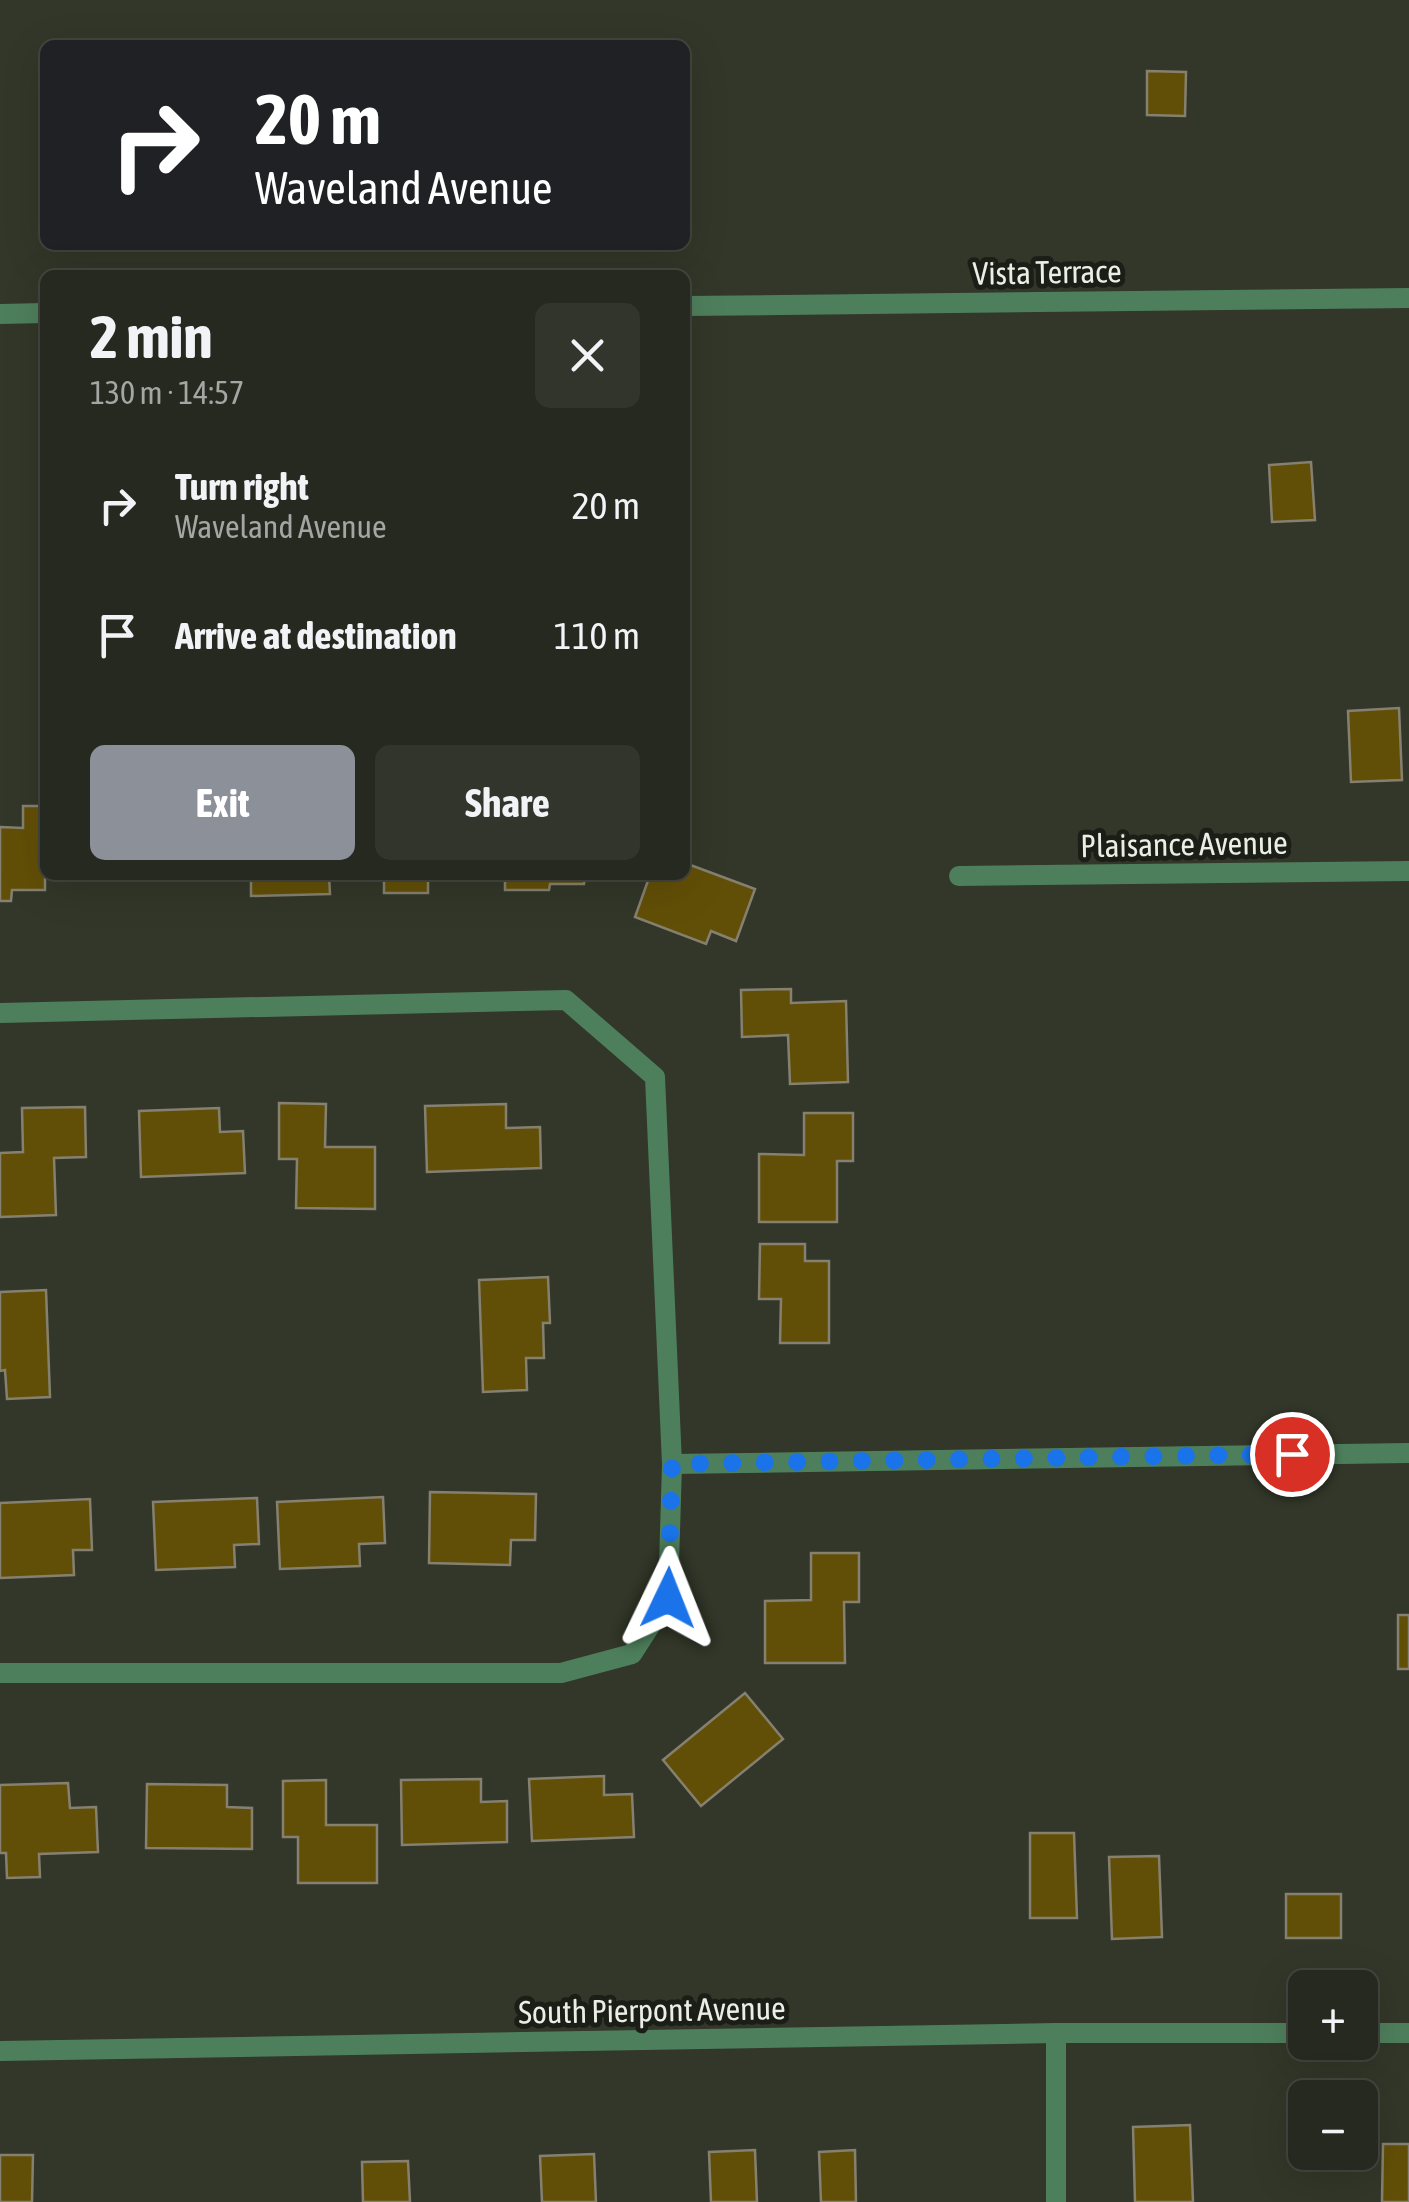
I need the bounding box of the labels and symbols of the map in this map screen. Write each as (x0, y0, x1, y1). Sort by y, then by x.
street label: Vista Terrace (972, 252, 1122, 292)
street label: Plaisance Avenue (1080, 824, 1288, 864)
pin (1250, 1412, 1335, 1497)
position arrow (616, 1546, 720, 1650)
street label: South Pierpont Avenue (518, 1989, 786, 2031)

